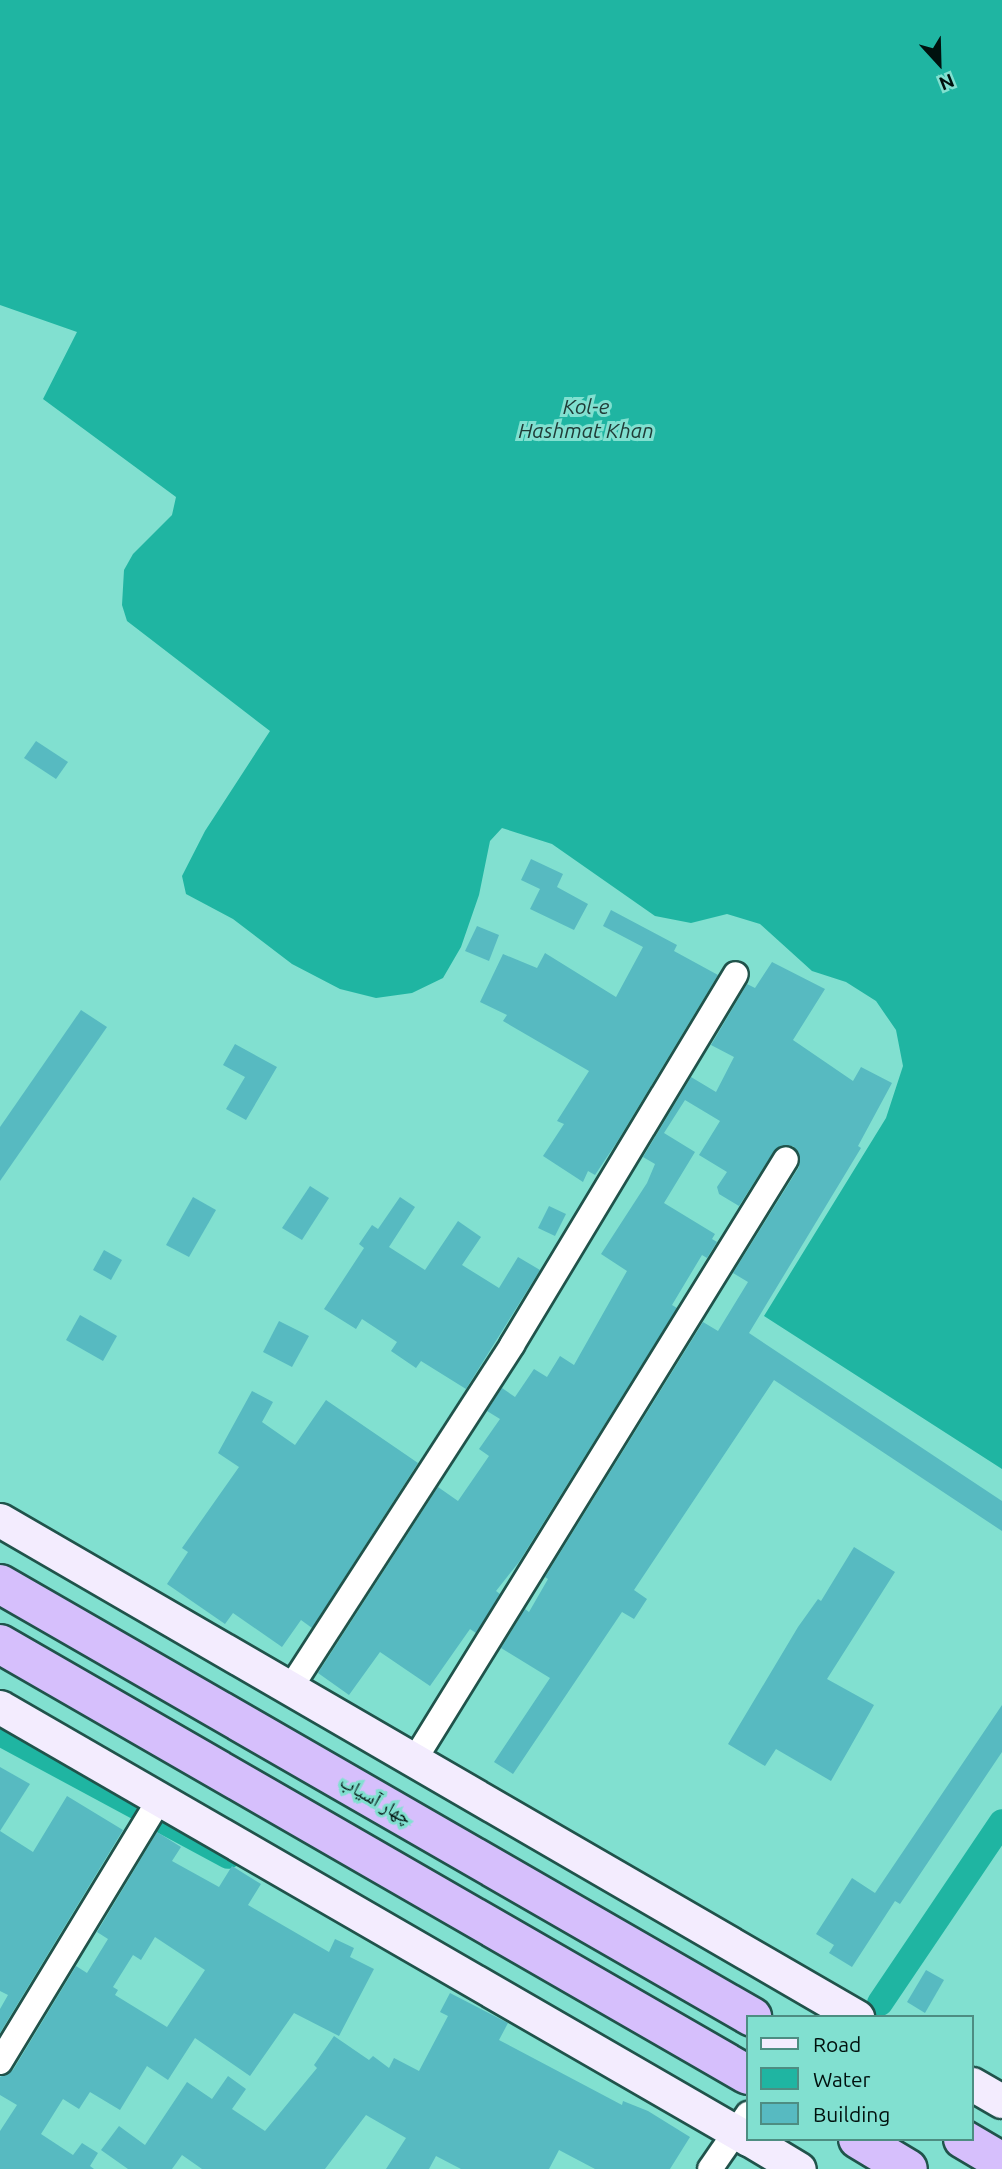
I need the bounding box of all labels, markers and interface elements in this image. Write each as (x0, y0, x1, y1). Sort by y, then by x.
north arrow (904, 28, 974, 98)
text: N (936, 70, 958, 95)
water label: Kol-e Hashmat Khan (518, 393, 654, 443)
street label: چهار آسیاب (336, 1770, 416, 1830)
legend (746, 2015, 974, 2141)
text: Road (813, 2032, 861, 2056)
text: Water (813, 2067, 871, 2091)
text: Building (813, 2102, 890, 2126)

